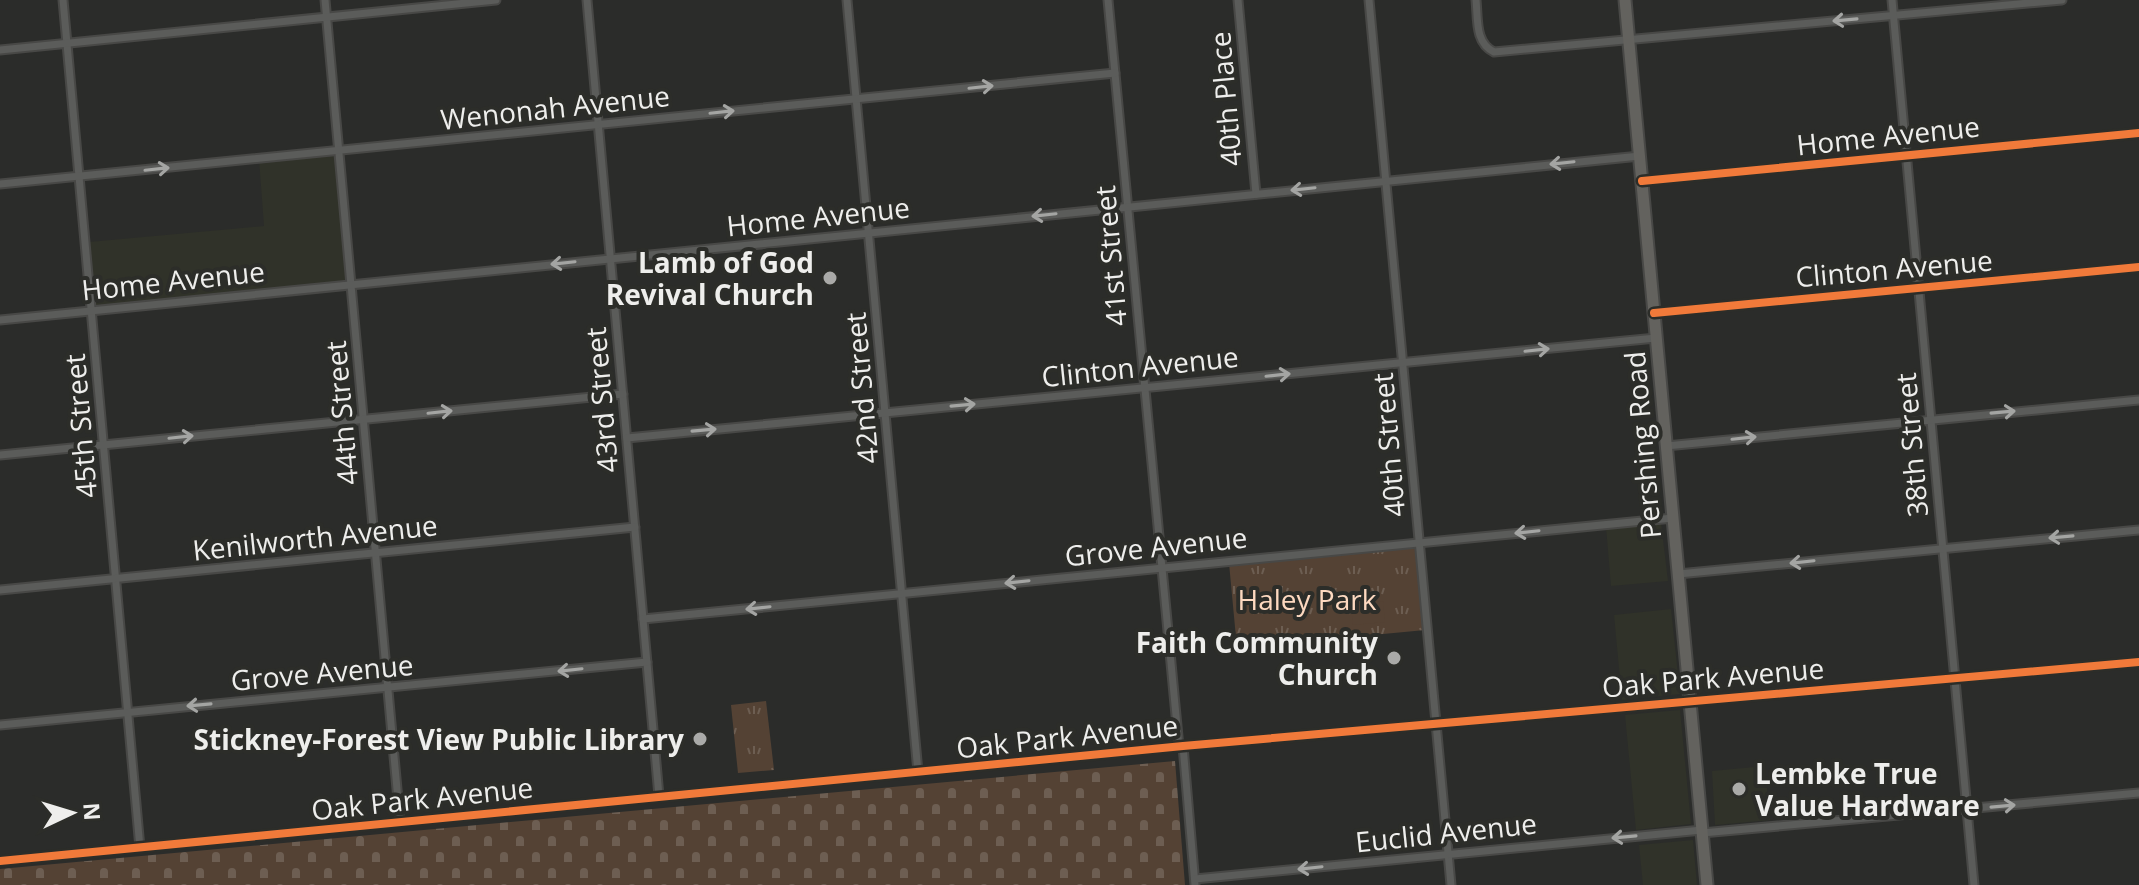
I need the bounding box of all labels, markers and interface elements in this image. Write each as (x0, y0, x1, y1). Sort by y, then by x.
one-way arrow (1832, 13, 1859, 28)
street label: 40th Place (1200, 30, 1250, 168)
street label: Wenonah Avenue (439, 76, 671, 138)
one-way arrow (967, 79, 994, 94)
one-way arrow (708, 105, 735, 120)
street label: Home Avenue (1795, 106, 1981, 164)
one-way arrow (1549, 156, 1576, 171)
one-way arrow (143, 161, 170, 176)
one-way arrow (1290, 182, 1317, 197)
street label: 41st Street (1085, 184, 1135, 328)
street label: Home Avenue (725, 187, 911, 245)
one-way arrow (1032, 208, 1058, 223)
street label: Clinton Avenue (1794, 240, 1994, 296)
place label: Lamb of God Revival Church (606, 243, 814, 313)
street label: Home Avenue (80, 251, 266, 309)
one-way arrow (550, 256, 577, 271)
marker: Lamb of God Revival Church (821, 269, 839, 287)
street label: 42nd Street (835, 311, 887, 465)
street label: 43rd Street (576, 326, 626, 474)
street label: Clinton Avenue (1040, 337, 1240, 395)
street label: 44th Street (316, 339, 366, 487)
one-way arrow (1523, 342, 1550, 357)
street label: Pershing Road (1615, 350, 1669, 540)
street label: 45th Street (55, 352, 105, 500)
one-way arrow (1264, 367, 1291, 382)
street label: 40th Street (1363, 371, 1413, 519)
street label: 38th Street (1886, 371, 1936, 519)
one-way arrow (949, 398, 976, 413)
one-way arrow (426, 404, 453, 419)
one-way arrow (1989, 404, 2016, 419)
one-way arrow (691, 422, 717, 437)
one-way arrow (167, 430, 194, 445)
one-way arrow (1730, 430, 1757, 445)
street label: Kenilworth Avenue (191, 505, 439, 569)
street label: Grove Avenue (1063, 518, 1249, 574)
one-way arrow (1514, 525, 1541, 540)
one-way arrow (2048, 530, 2075, 545)
one-way arrow (1790, 554, 1816, 569)
one-way arrow (1004, 575, 1031, 590)
park label: Haley Park (1238, 580, 1377, 618)
one-way arrow (746, 600, 772, 615)
place label: Faith Community Church (1136, 623, 1378, 693)
street label: Grove Avenue (229, 645, 415, 699)
street label: Oak Park Avenue (1600, 648, 1826, 706)
marker: Faith Community Church (1385, 649, 1403, 667)
one-way arrow (557, 662, 584, 677)
one-way arrow (186, 698, 213, 713)
street label: Oak Park Avenue (954, 705, 1180, 767)
place label: Stickney-Forest View Public Library (194, 720, 684, 758)
marker: Stickney-Forest View Public Library (691, 730, 709, 748)
place label: Lembke True Value Hardware (1755, 754, 1980, 824)
street label: Oak Park Avenue (309, 767, 535, 829)
north arrow (32, 773, 112, 853)
marker: Lembke True Value Hardware (1730, 780, 1748, 798)
one-way arrow (1989, 798, 2016, 813)
text: N (77, 802, 109, 822)
street label: Euclid Avenue (1353, 804, 1539, 860)
one-way arrow (1612, 830, 1638, 845)
one-way arrow (1297, 860, 1324, 875)

